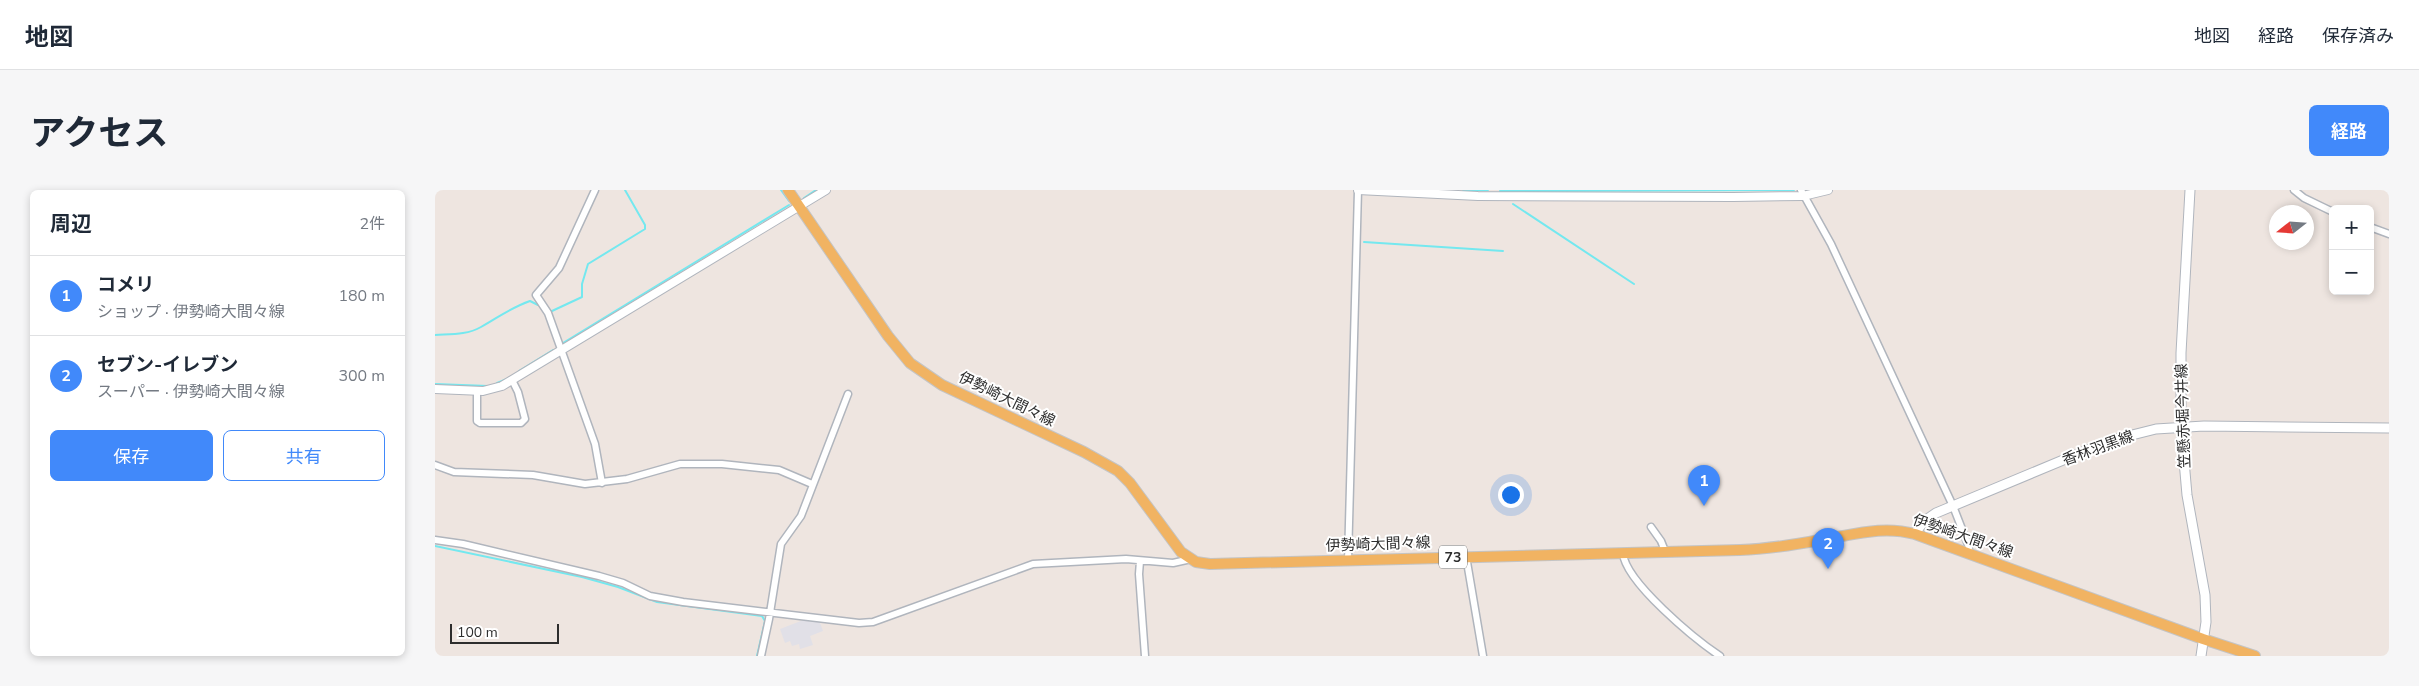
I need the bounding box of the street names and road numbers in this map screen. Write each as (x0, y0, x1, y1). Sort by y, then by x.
street label: 笠懸赤堀今井線 (2171, 363, 2195, 469)
street label: 伊勢崎大間々線 (955, 367, 1059, 431)
street label: 香林羽黒線 (2059, 426, 2137, 470)
street label: 伊勢崎大間々線 (1910, 509, 2016, 563)
street label: 伊勢崎大間々線 (1325, 532, 1431, 556)
road number: 73 (1439, 546, 1467, 568)

